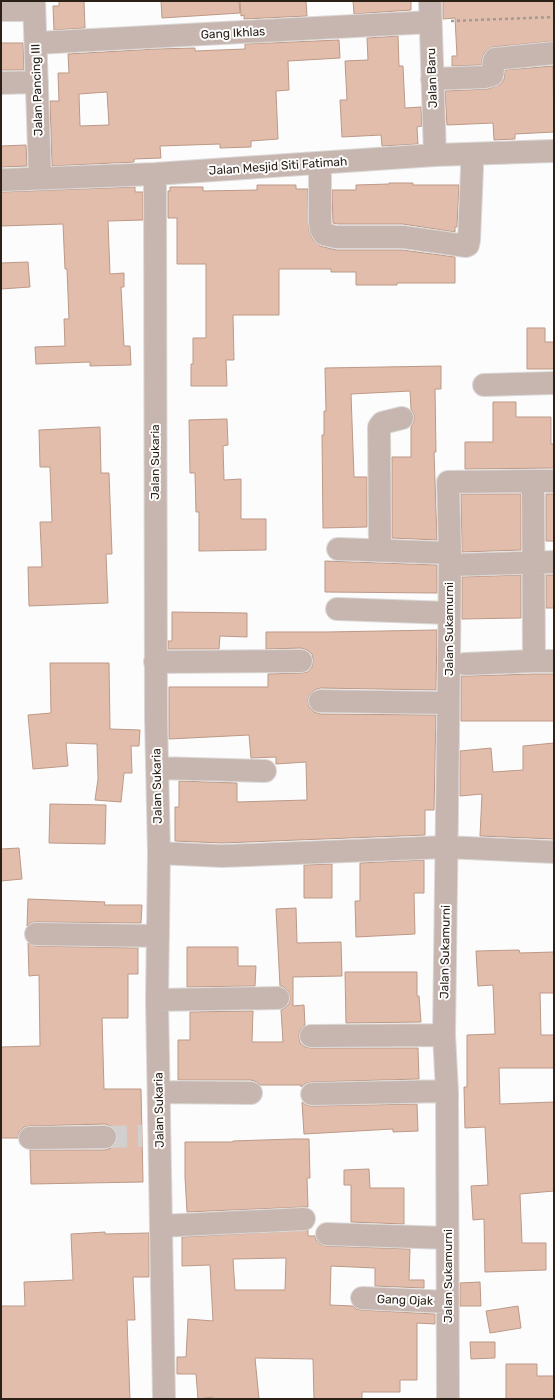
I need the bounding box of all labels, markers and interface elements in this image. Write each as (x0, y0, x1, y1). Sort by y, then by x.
street label: Gang Ikhlas (200, 24, 266, 42)
street label: Jalan Pancing III (28, 44, 46, 136)
street label: Jalan Baru (424, 48, 440, 108)
street label: Jalan Mesjid Siti Fatimah (208, 154, 348, 178)
street label: Jalan Sukaria (148, 424, 162, 500)
street label: Jalan Sukamurni (442, 582, 456, 676)
street label: Jalan Sukaria (149, 748, 165, 824)
street label: Jalan Sukamurni (437, 905, 453, 999)
street label: Jalan Sukaria (151, 1072, 167, 1148)
street label: Jalan Sukamurni (441, 1229, 455, 1323)
street label: Gang Ojak (377, 1292, 434, 1308)

